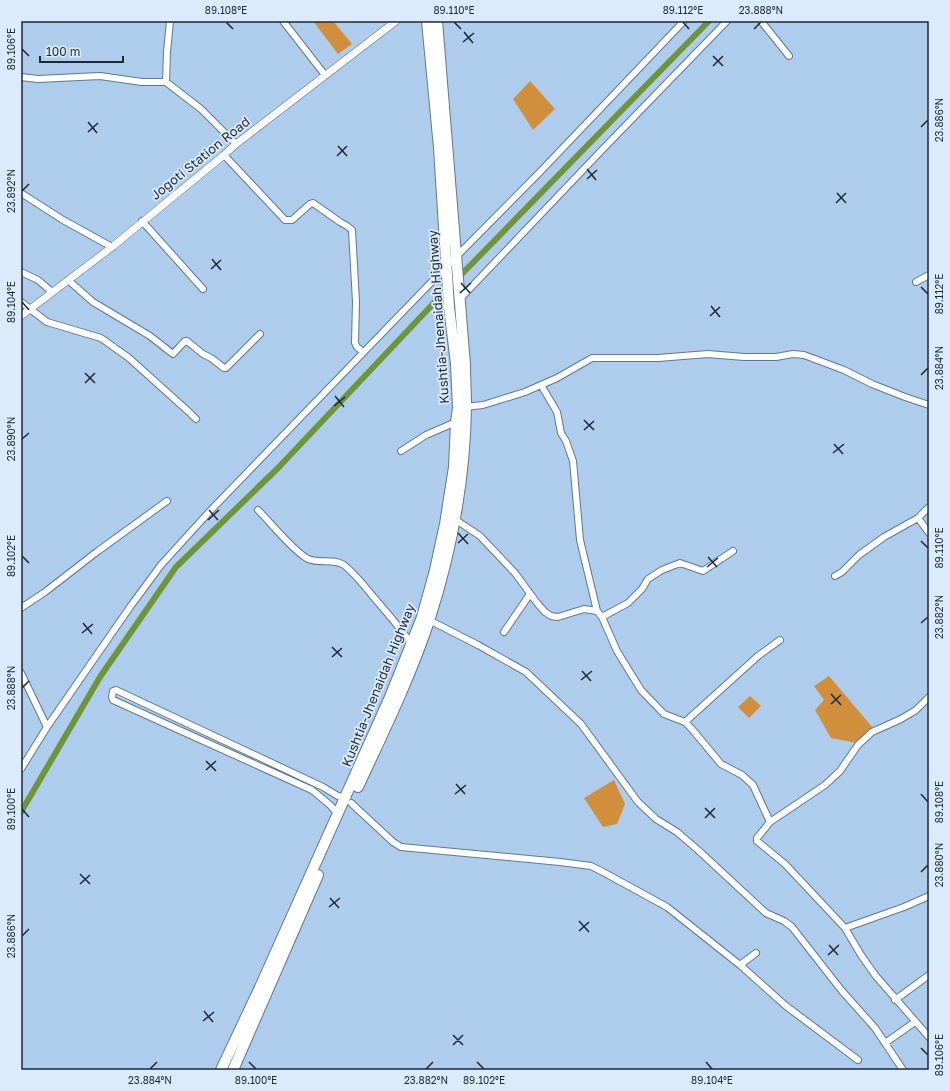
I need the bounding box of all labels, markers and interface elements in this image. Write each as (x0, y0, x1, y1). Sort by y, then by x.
text: 89.108°E (205, 4, 247, 16)
text: 89.110°E (433, 4, 475, 16)
text: 89.112°E (663, 4, 703, 16)
text: 23.888°N (739, 4, 783, 16)
text: 89.106°E (5, 28, 17, 70)
scale bar (40, 38, 123, 64)
text: 100 m (46, 44, 80, 59)
text: 23.886°N (933, 98, 945, 142)
street label: Jogoti Station Road (147, 113, 253, 203)
text: 23.892°N (5, 169, 17, 213)
street label: Kushtia-Jhenaidah Highway (424, 229, 452, 405)
text: 89.112°E (933, 274, 945, 314)
text: 89.104°E (5, 281, 17, 323)
text: 23.884°N (933, 346, 945, 390)
text: 23.890°N (5, 417, 17, 461)
text: 89.110°E (933, 527, 945, 569)
text: 89.102°E (5, 535, 17, 577)
text: 23.882°N (933, 595, 945, 639)
street label: Kushtia-Jhenaidah Highway (338, 601, 418, 769)
text: 23.888°N (5, 666, 17, 710)
text: 89.108°E (933, 781, 945, 823)
text: 89.100°E (5, 788, 17, 830)
text: 23.880°N (933, 843, 945, 887)
text: 23.886°N (5, 914, 17, 958)
text: 89.106°E (933, 1034, 945, 1076)
text: 23.884°N (128, 1074, 172, 1086)
text: 89.100°E (235, 1074, 277, 1086)
text: 23.882°N (404, 1074, 448, 1086)
text: 89.102°E (463, 1074, 505, 1086)
text: 89.104°E (691, 1074, 733, 1086)

